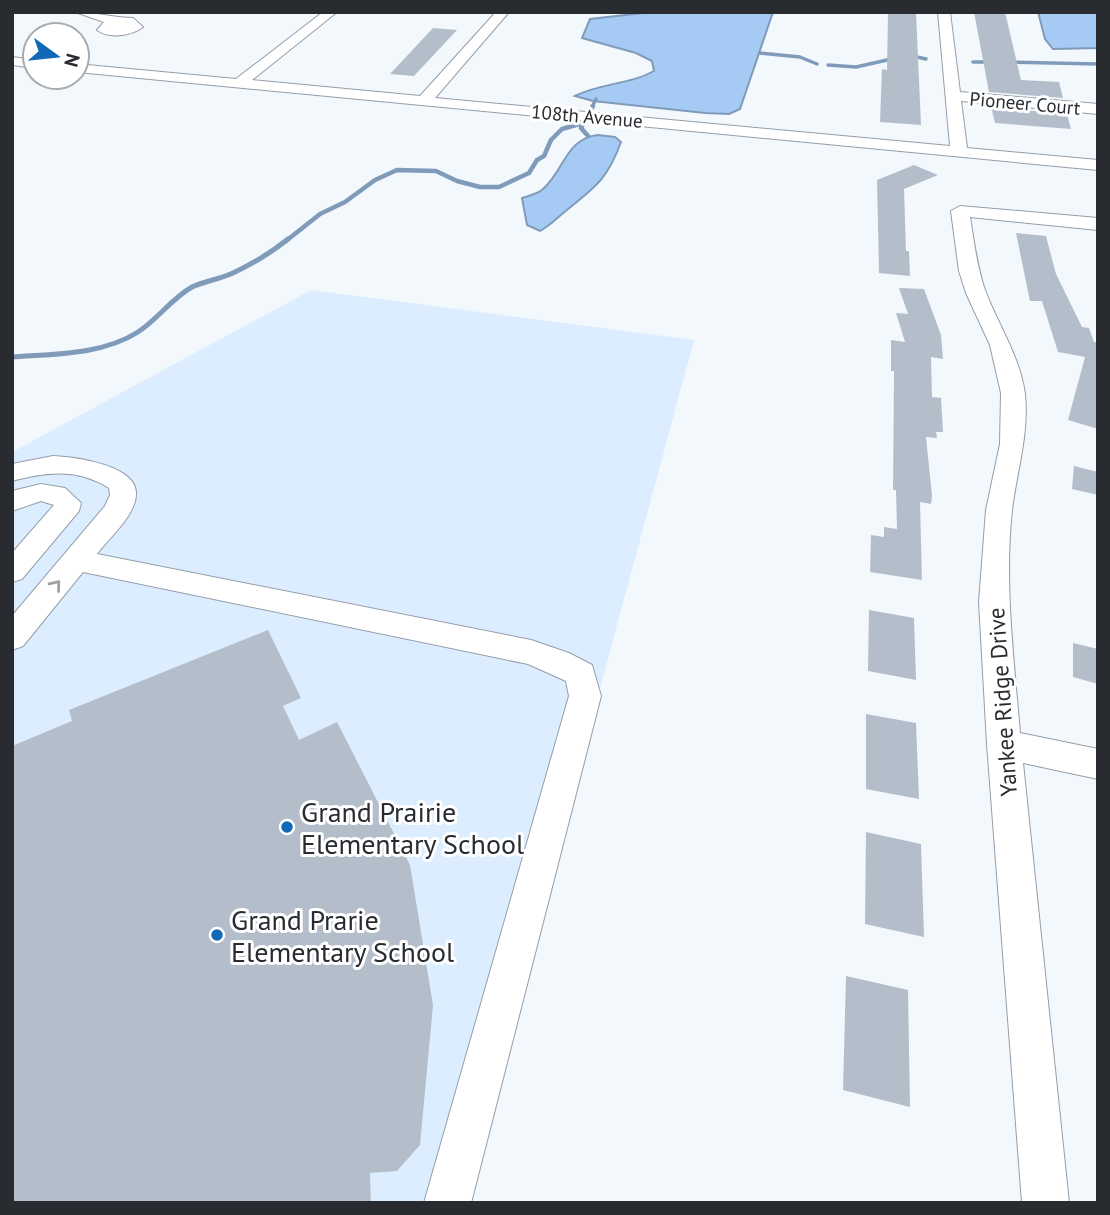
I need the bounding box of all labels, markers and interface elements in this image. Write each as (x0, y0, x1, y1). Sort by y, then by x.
north arrow (21, 21, 91, 91)
text: N (59, 51, 86, 70)
street label: Pioneer Court (969, 86, 1082, 120)
street label: 108th Avenue (530, 99, 644, 133)
one-way arrow (47, 580, 60, 592)
street label: Yankee Ridge Drive (981, 607, 1023, 797)
place label: Grand Prairie Elementary School (301, 793, 524, 862)
marker: Grand Prairie Elementary School (279, 819, 295, 835)
place label: Grand Prarie Elementary School (231, 901, 454, 970)
marker: Grand Prarie Elementary School (209, 927, 225, 943)

